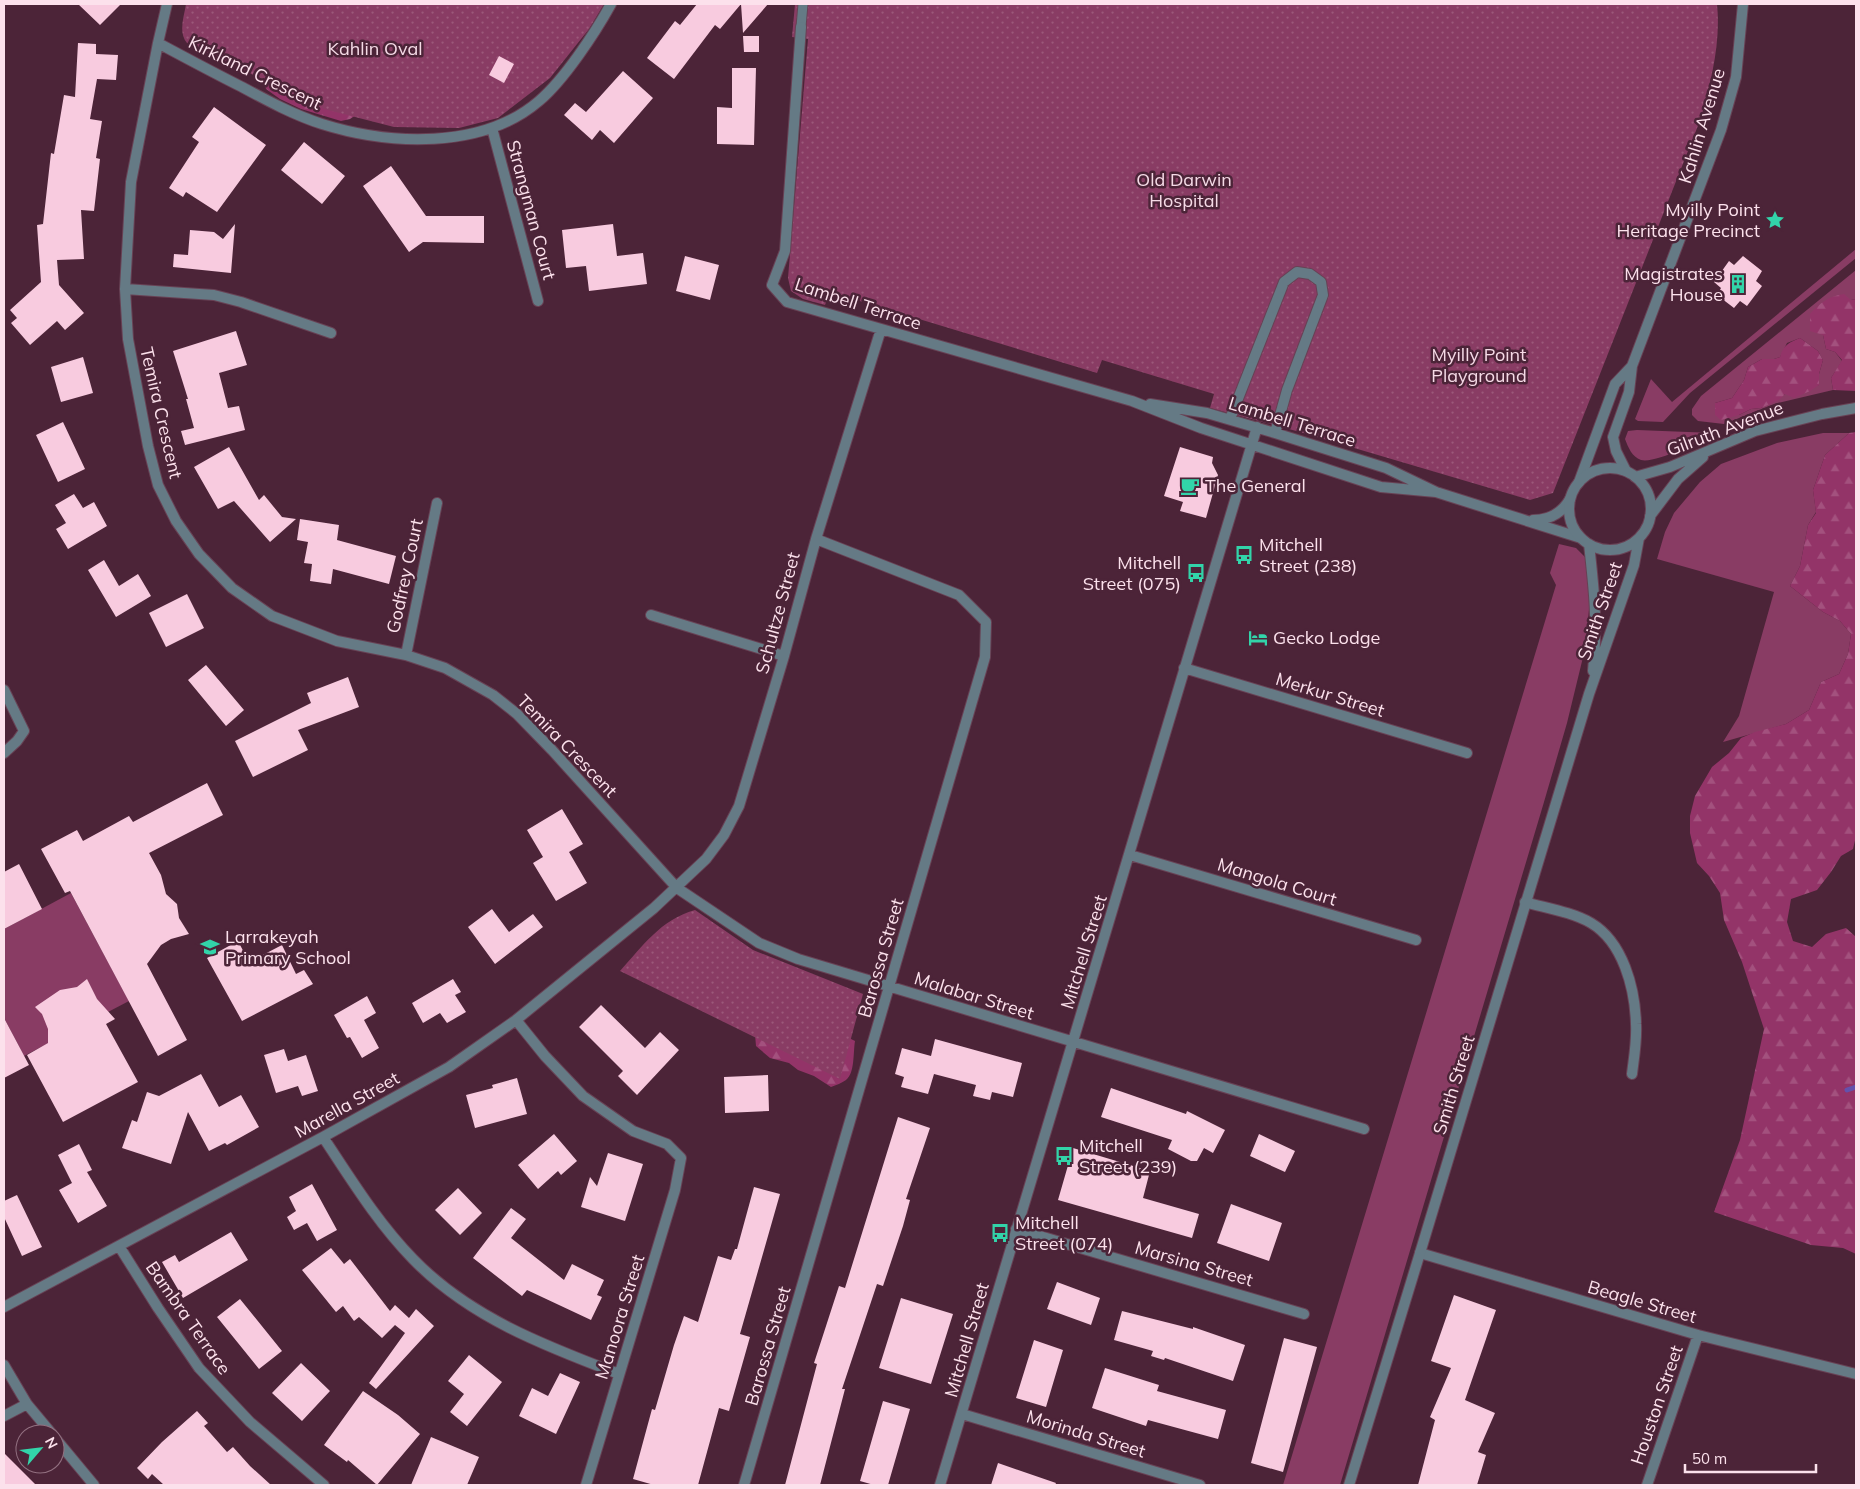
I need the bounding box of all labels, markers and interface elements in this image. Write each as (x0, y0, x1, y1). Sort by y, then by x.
street label: Kirkland Crescent (185, 30, 326, 115)
park label: Kahlin Oval (328, 37, 422, 60)
street label: Kahlin Avenue (1673, 65, 1730, 186)
street label: Strangman Court (502, 138, 561, 282)
park label: Old Darwin Hospital (1136, 168, 1232, 212)
place label: Myilly Point Heritage Precinct (1616, 198, 1760, 242)
place icon: Myilly Point Heritage Precinct (1764, 209, 1786, 231)
place label: Magistrates House (1624, 262, 1723, 306)
street label: Lambell Terrace (792, 272, 924, 335)
building icon: Magistrates House (1727, 273, 1749, 295)
park label: Myilly Point Playground (1431, 343, 1527, 387)
street label: Temira Crescent (135, 345, 188, 481)
street label: Lambell Terrace (1226, 391, 1359, 452)
street label: Gilruth Avenue (1663, 396, 1786, 461)
place label: The General (1205, 474, 1306, 497)
cafe icon: The General (1179, 475, 1201, 497)
street label: Godfrey Court (381, 517, 428, 635)
place label: Mitchell Street (238) (1259, 533, 1357, 577)
bus stop icon: Mitchell Street (238) (1233, 544, 1255, 566)
street label: Schultze Street (750, 549, 805, 676)
place label: Mitchell Street (075) (1083, 551, 1181, 595)
street label: Smith Street (1572, 559, 1627, 663)
bus stop icon: Mitchell Street (075) (1185, 562, 1207, 584)
place label: Gecko Lodge (1273, 626, 1380, 649)
hotel icon: Gecko Lodge (1247, 627, 1269, 649)
street label: Merkur Street (1273, 667, 1387, 722)
street label: Temira Crescent (512, 689, 622, 802)
street label: Mangola Court (1215, 852, 1340, 911)
street label: Mitchell Street (1055, 892, 1112, 1012)
street label: Barossa Street (853, 896, 909, 1020)
place label: Larrakeyah Primary School (225, 925, 351, 969)
school or university icon: Larrakeyah Primary School (199, 936, 221, 958)
street label: Malabar Street (912, 966, 1037, 1025)
street label: Smith Street (1428, 1032, 1480, 1137)
street label: Marella Street (290, 1066, 403, 1143)
place label: Mitchell Street (239) (1079, 1134, 1177, 1178)
bus stop icon: Mitchell Street (239) (1053, 1145, 1075, 1167)
place label: Mitchell Street (074) (1015, 1211, 1113, 1255)
bus stop icon: Mitchell Street (074) (989, 1222, 1011, 1244)
street label: Marsina Street (1132, 1236, 1256, 1291)
street label: Manoora Street (590, 1252, 649, 1382)
street label: Bambra Terrace (141, 1257, 236, 1379)
street label: Beagle Street (1585, 1275, 1699, 1328)
street label: Mitchell Street (939, 1280, 994, 1400)
street label: Barossa Street (740, 1284, 796, 1408)
street label: Houston Street (1625, 1342, 1688, 1468)
street label: Morinda Street (1024, 1405, 1148, 1463)
north arrow (15, 1424, 65, 1474)
text: N (41, 1434, 62, 1452)
scale bar (1685, 1442, 1816, 1474)
text: 50 m (1692, 1449, 1727, 1468)

